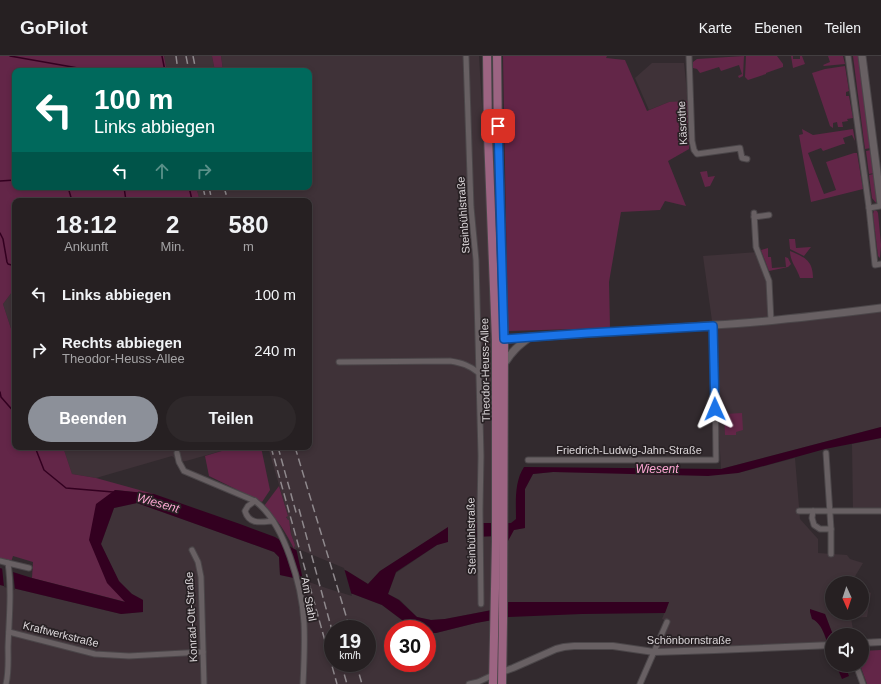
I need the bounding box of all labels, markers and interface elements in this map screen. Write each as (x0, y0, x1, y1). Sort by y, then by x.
text: GoPilot (20, 17, 88, 38)
text: Karte (699, 20, 732, 36)
text: Ebenen (754, 20, 802, 36)
text: Teilen (824, 20, 861, 36)
icon: left (28, 84, 80, 136)
text: 100 m (94, 84, 173, 115)
street label: Käsröthe (675, 101, 689, 145)
pin (481, 109, 515, 143)
icon: arrive (487, 115, 509, 137)
text: Links abbiegen (94, 117, 215, 137)
icon: left (109, 160, 131, 182)
icon: ahead (151, 160, 173, 182)
icon: right (193, 160, 215, 182)
street label: Steinbühlstraße (454, 176, 472, 254)
text: 18:12 (56, 211, 117, 238)
text: 2 (166, 211, 179, 238)
text: 580 (228, 211, 269, 238)
text: Ankunft (64, 239, 108, 254)
text: Min. (160, 239, 185, 254)
text: m (243, 239, 254, 254)
icon: left (28, 283, 50, 305)
text: Links abbiegen (62, 286, 171, 303)
text: 100 m (254, 286, 296, 303)
street label: Theodor-Heuss-Allee (478, 318, 492, 422)
text: Rechts abbiegen (62, 334, 182, 351)
icon: right (28, 339, 50, 361)
text: 240 m (254, 342, 296, 359)
text: Theodor-Heuss-Allee (62, 351, 185, 366)
position arrow (694, 388, 736, 430)
button: Beenden (28, 396, 158, 442)
button: Teilen (166, 396, 296, 442)
street label: Friedrich-Ludwig-Jahn-Straße (556, 444, 702, 456)
water label: Wiesent (635, 462, 679, 476)
water label: Wiesent (135, 490, 181, 516)
street label: Steinbühlstraße (464, 497, 478, 575)
street label: Konrad-Ott-Straße (183, 572, 199, 662)
street label: Am Stahl (299, 576, 319, 622)
north arrow (825, 576, 869, 620)
map controls (825, 576, 869, 672)
street label: Kraftwerkstraße (22, 619, 100, 649)
speed limit sign: 30 (384, 620, 436, 672)
button: sound (825, 628, 869, 672)
text: 19 (339, 630, 361, 652)
street label: Schönbornstraße (647, 634, 731, 646)
text: km/h (339, 650, 361, 661)

